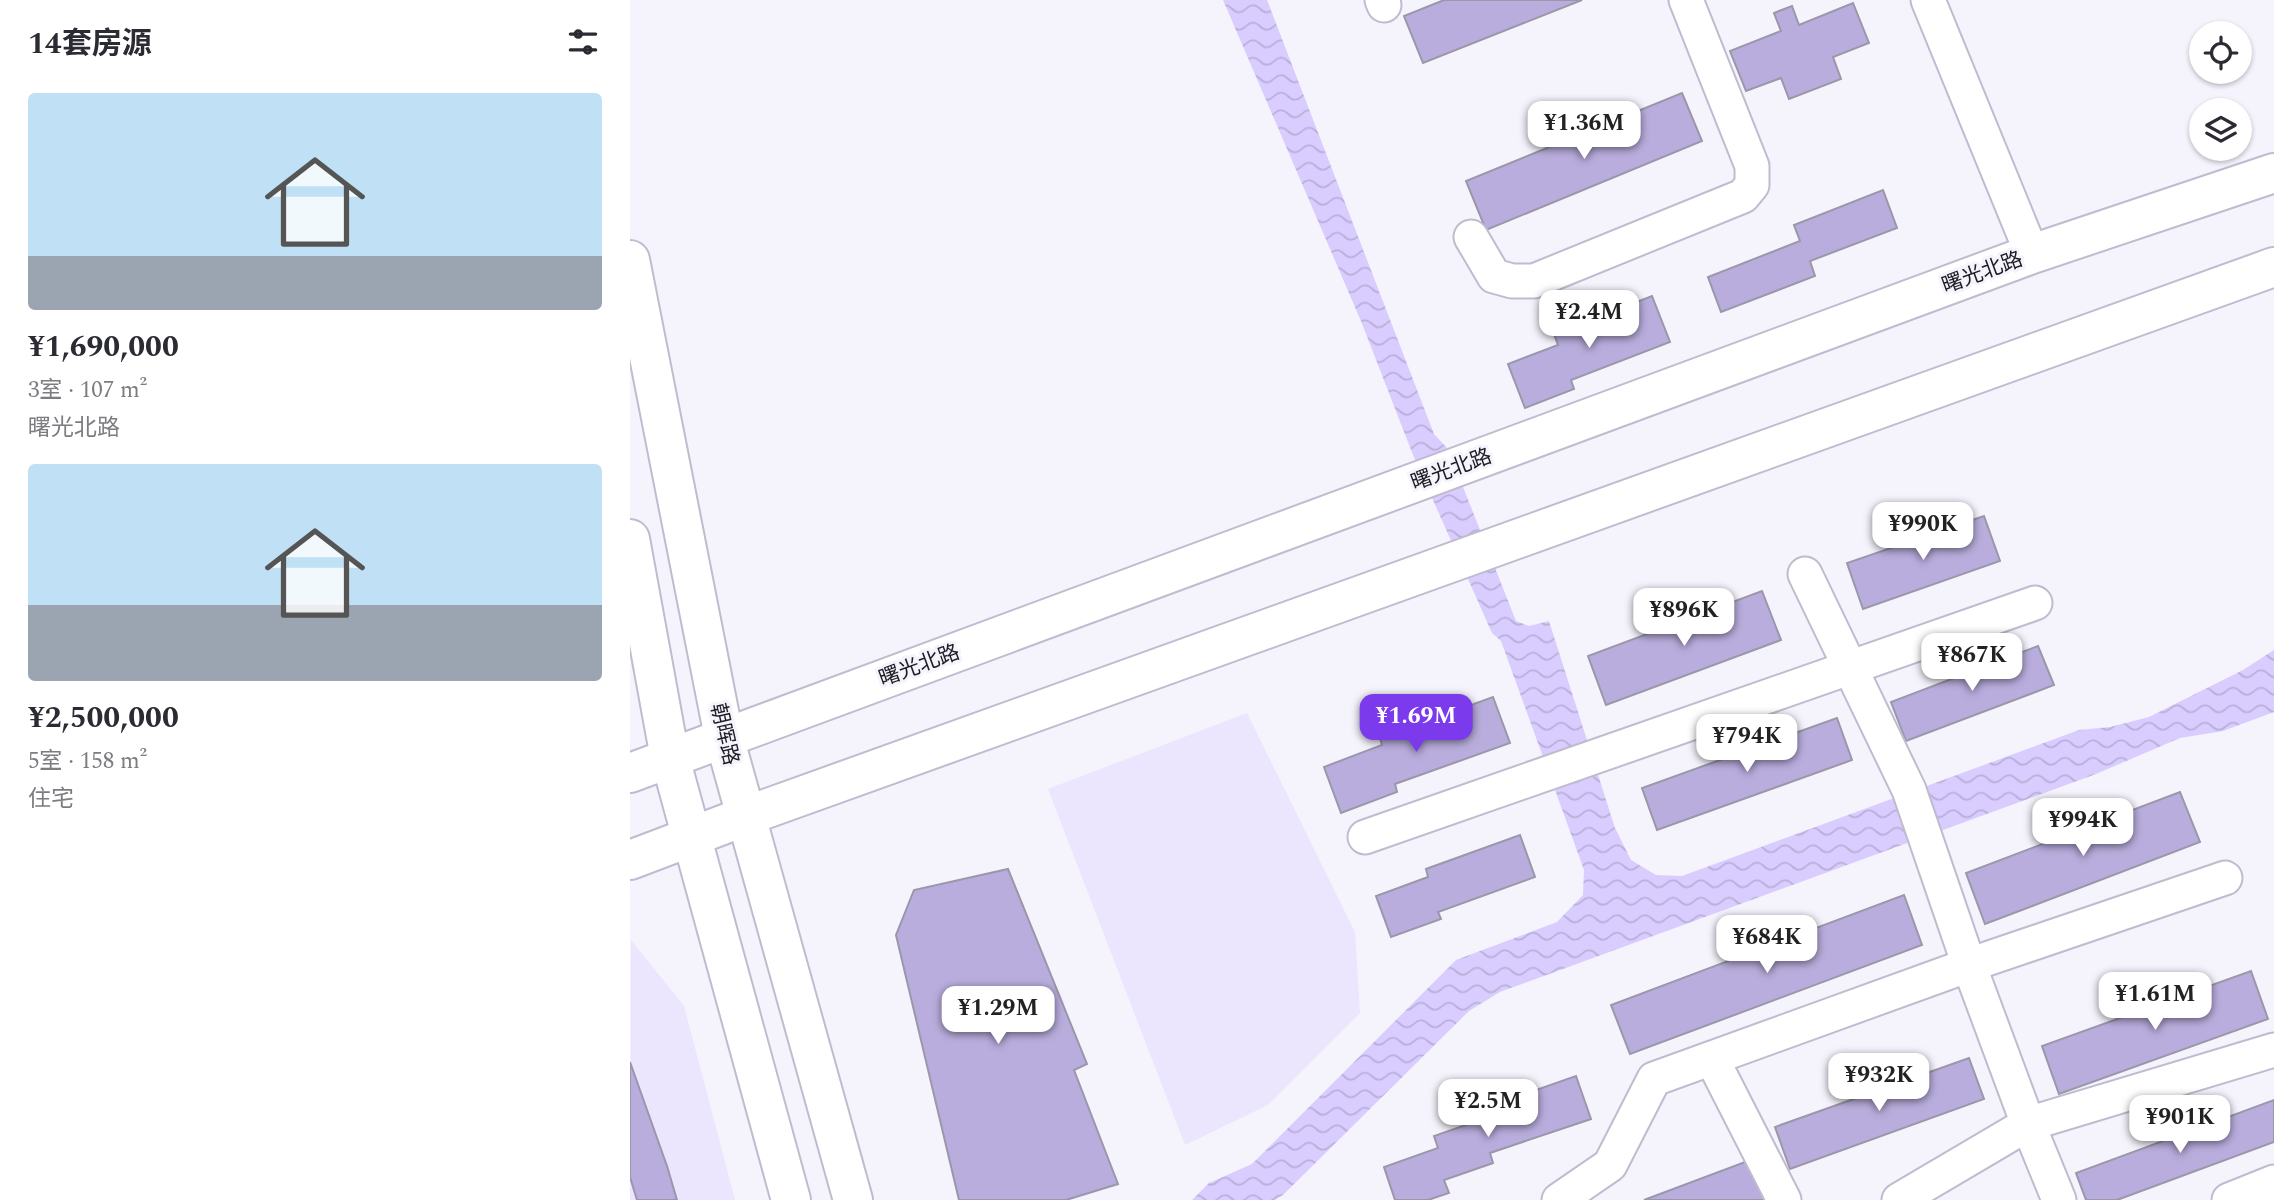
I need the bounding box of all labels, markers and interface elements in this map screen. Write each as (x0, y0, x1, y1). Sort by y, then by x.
text: 14套房源 (28, 21, 152, 67)
map controls (2189, 21, 2252, 161)
button: locate (2189, 21, 2252, 84)
icon: filters (564, 23, 602, 61)
button: layers (2189, 98, 2252, 161)
pin: ¥1.36M (1527, 102, 1641, 161)
text: ¥1.36M (1544, 106, 1624, 141)
icon: home (252, 139, 378, 265)
street label: 曙光北路 (1937, 244, 2027, 302)
pin: ¥2.4M (1540, 290, 1638, 350)
text: ¥2.4M (1555, 295, 1623, 330)
text: ¥1,690,000 (28, 324, 179, 370)
text: 3室 · 107 m² (28, 373, 147, 408)
text: 曙光北路 (28, 411, 120, 446)
street label: 曙光北路 (1406, 441, 1496, 499)
pin: ¥990K (1874, 503, 1972, 562)
text: ¥990K (1888, 507, 1958, 542)
icon: home (252, 510, 378, 636)
pin: ¥896K (1635, 588, 1733, 648)
text: ¥896K (1649, 593, 1719, 628)
pin: ¥867K (1923, 634, 2021, 693)
street label: 曙光北路 (874, 637, 964, 695)
text: ¥867K (1937, 638, 2007, 673)
pin: ¥1.69M (1359, 694, 1473, 754)
text: ¥2,500,000 (28, 695, 179, 741)
text: ¥1.69M (1376, 699, 1456, 734)
street label: 朝晖路 (701, 700, 747, 769)
pin: ¥794K (1698, 714, 1796, 774)
text: ¥794K (1712, 719, 1782, 754)
text: 5室 · 158 m² (28, 744, 147, 779)
text: 住宅 (28, 782, 74, 817)
pin: ¥994K (2034, 798, 2132, 858)
text: ¥994K (2048, 803, 2118, 838)
pin: ¥684K (1718, 916, 1816, 975)
text: ¥684K (1732, 920, 1802, 955)
pin: ¥1.61M (2098, 972, 2212, 1032)
text: ¥1.61M (2115, 977, 2195, 1012)
pin: ¥1.29M (941, 986, 1055, 1046)
text: ¥1.29M (958, 991, 1038, 1026)
pin: ¥932K (1830, 1054, 1928, 1113)
text: ¥932K (1844, 1058, 1914, 1093)
pin: ¥2.5M (1439, 1080, 1537, 1139)
text: ¥2.5M (1454, 1084, 1522, 1119)
pin: ¥901K (2131, 1096, 2229, 1155)
text: ¥901K (2145, 1100, 2215, 1135)

